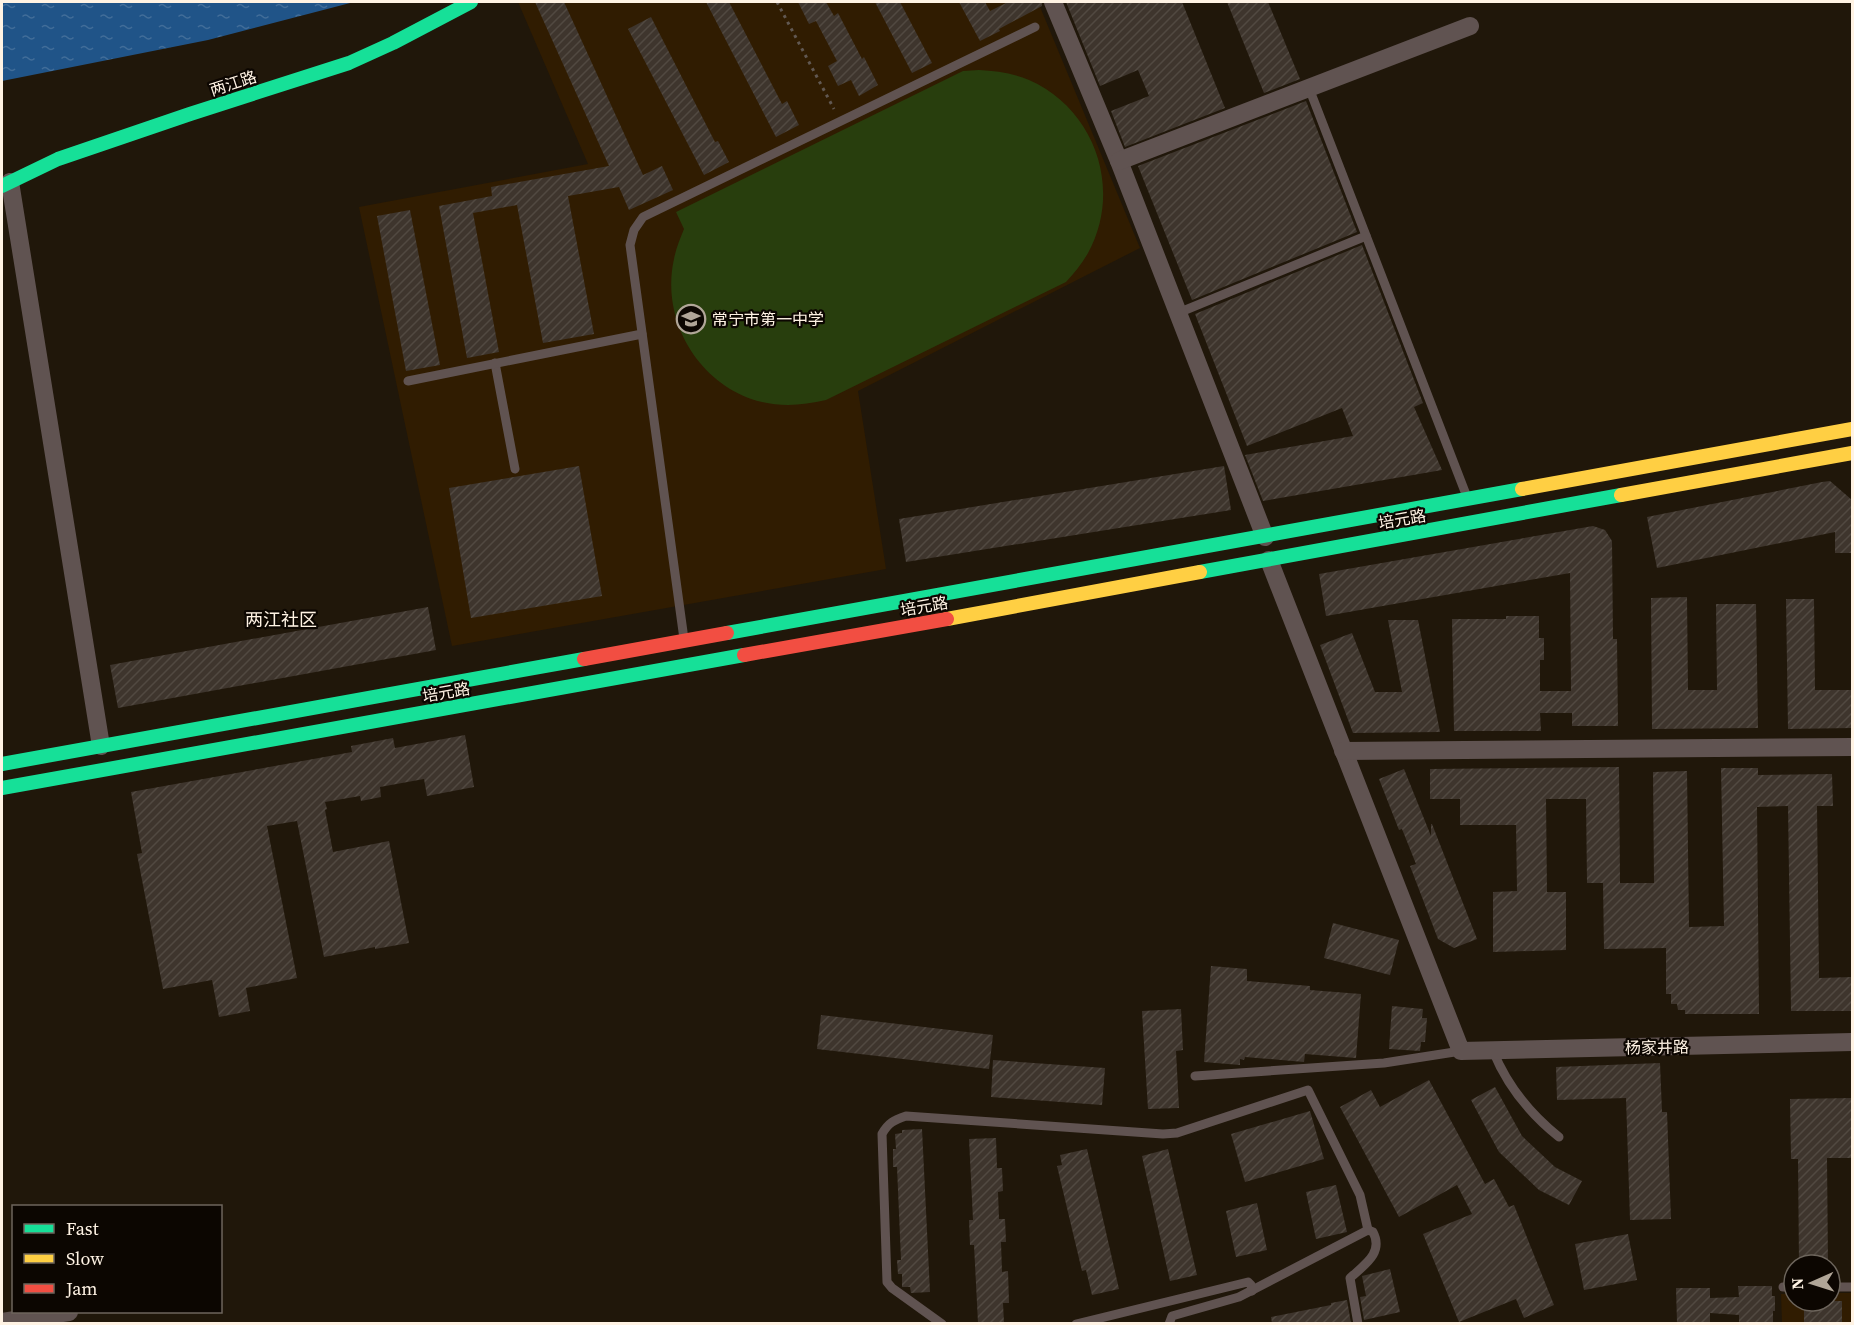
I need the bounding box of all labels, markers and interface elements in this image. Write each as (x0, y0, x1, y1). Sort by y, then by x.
street label: 两江路 (207, 65, 259, 101)
school or university icon: 常宁市第一中学 (675, 303, 707, 335)
place label: 常宁市第一中学 (712, 308, 824, 330)
street label: 培元路 (1376, 504, 1428, 534)
street label: 培元路 (898, 591, 950, 621)
district label: 两江社区 (245, 607, 317, 632)
street label: 培元路 (420, 677, 472, 707)
street label: 杨家井路 (1625, 1035, 1689, 1059)
legend (12, 1205, 222, 1313)
text: Fast (66, 1216, 99, 1241)
text: Slow (66, 1246, 104, 1271)
north arrow (1782, 1253, 1842, 1313)
text: Jam (65, 1276, 98, 1301)
text: N (1786, 1277, 1808, 1290)

